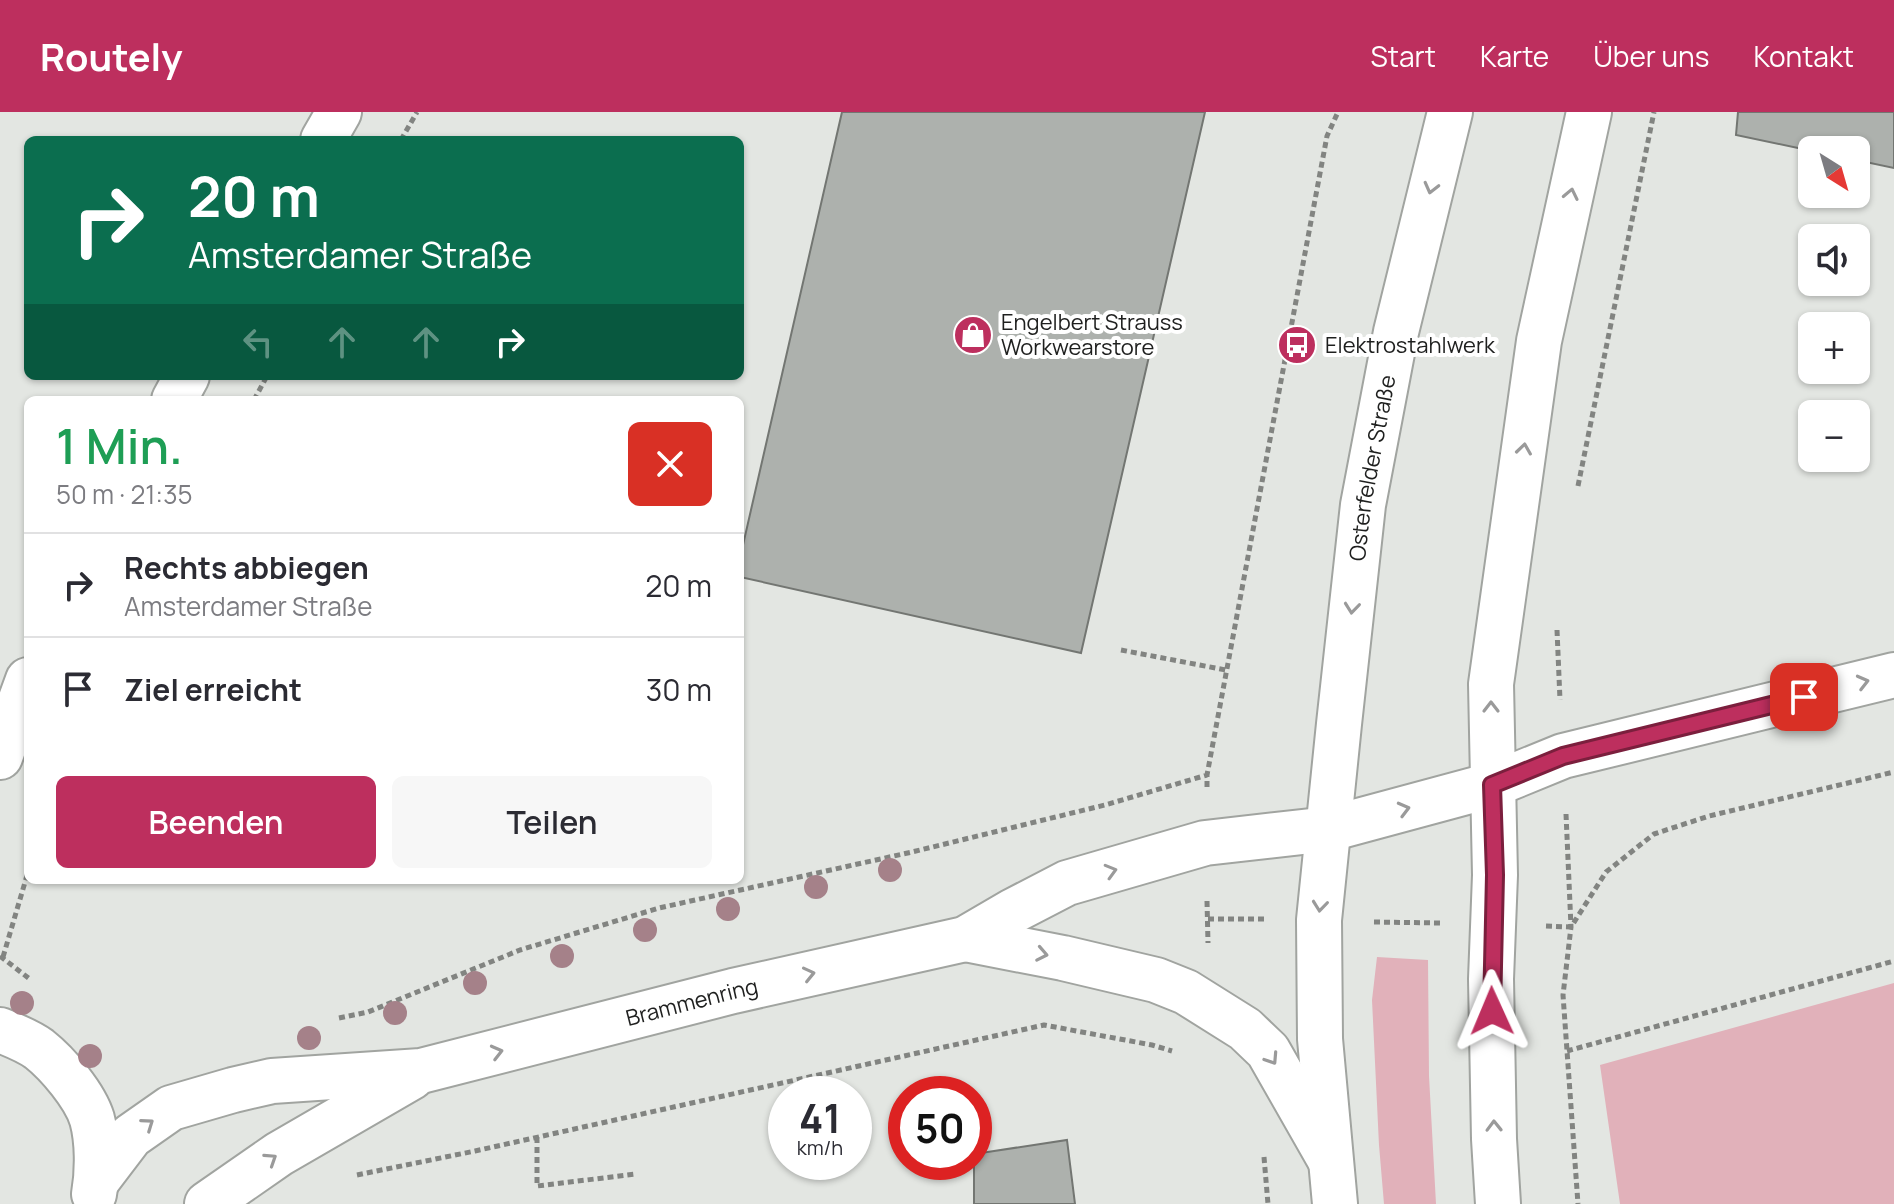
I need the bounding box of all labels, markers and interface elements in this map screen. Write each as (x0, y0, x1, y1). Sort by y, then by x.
text: Routely (40, 30, 183, 82)
text: Start (1371, 37, 1436, 75)
text: Karte (1480, 37, 1549, 75)
text: Über uns (1593, 37, 1709, 75)
text: Kontakt (1753, 37, 1854, 75)
north arrow (1798, 136, 1870, 208)
map controls (1798, 136, 1870, 472)
text: 20 m (188, 157, 320, 234)
icon: right (56, 168, 160, 272)
one-way arrow (1424, 180, 1441, 194)
one-way arrow (1562, 187, 1579, 201)
button: sound (1798, 224, 1870, 296)
text: Amsterdamer Straße (188, 230, 532, 279)
place label: Engelbert Strauss Workwearstore (1001, 307, 1183, 362)
button: + (1798, 312, 1870, 384)
shop icon: Engelbert Strauss Workwearstore (952, 314, 994, 356)
icon: left (236, 320, 280, 364)
icon: ahead (320, 320, 364, 364)
icon: ahead (404, 320, 448, 364)
icon: right (488, 320, 532, 364)
bus stop icon: Elektrostahlwerk (1276, 324, 1318, 366)
place label: Elektrostahlwerk (1325, 330, 1496, 360)
street label: Osterfelder Straße (1342, 372, 1403, 563)
button: − (1798, 400, 1870, 472)
text: 1 Min. (56, 413, 183, 478)
button: close (628, 422, 712, 506)
one-way arrow (1515, 442, 1532, 456)
text: 50 m · 21:35 (56, 476, 193, 512)
text: Rechts abbiegen (124, 547, 369, 588)
icon: right (56, 563, 100, 607)
text: 20 m (645, 565, 712, 606)
text: Amsterdamer Straße (124, 588, 372, 624)
one-way arrow (1344, 601, 1361, 615)
pin (1770, 663, 1838, 731)
icon: arrive (56, 667, 100, 711)
text: Ziel erreicht (124, 669, 302, 710)
text: 30 m (646, 669, 712, 710)
icon: arrive (1782, 675, 1826, 719)
one-way arrow (1856, 675, 1869, 692)
one-way arrow (1482, 700, 1500, 713)
button: Beenden (56, 776, 376, 868)
button: Teilen (392, 776, 712, 868)
one-way arrow (1396, 801, 1410, 818)
one-way arrow (1103, 864, 1117, 880)
one-way arrow (1312, 900, 1329, 913)
one-way arrow (1035, 944, 1048, 961)
one-way arrow (802, 966, 816, 983)
position arrow (1450, 969, 1534, 1053)
street label: Brammenring (622, 971, 761, 1033)
one-way arrow (489, 1044, 503, 1061)
one-way arrow (1262, 1051, 1277, 1065)
speed limit sign: 50 (888, 1076, 992, 1180)
text: 41 (799, 1090, 841, 1145)
one-way arrow (139, 1119, 153, 1134)
one-way arrow (1485, 1119, 1503, 1132)
text: km/h (797, 1134, 843, 1161)
one-way arrow (263, 1154, 277, 1169)

